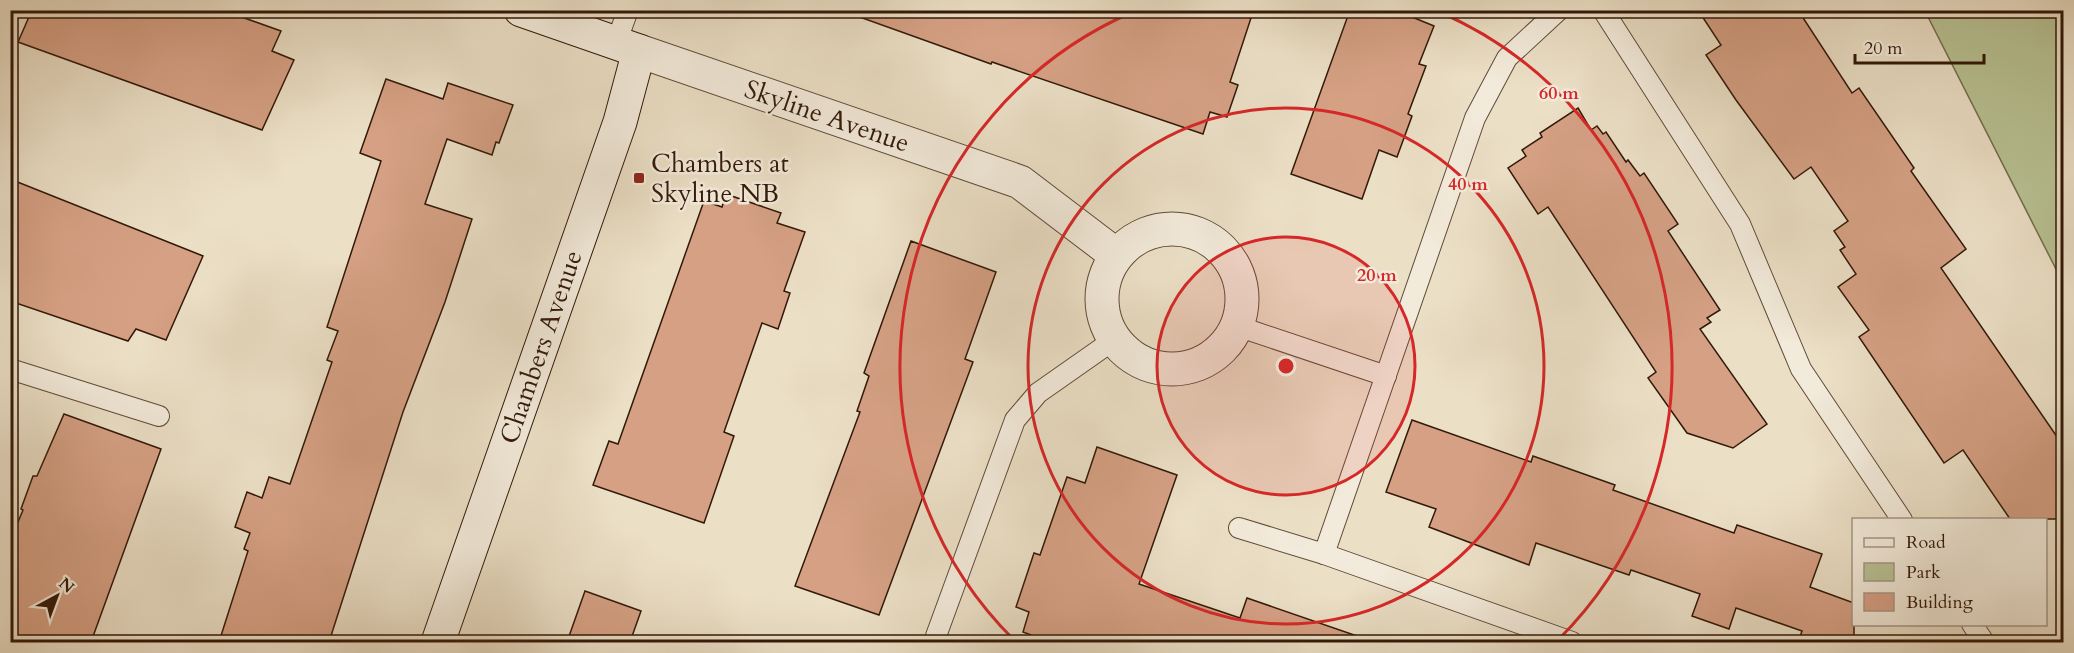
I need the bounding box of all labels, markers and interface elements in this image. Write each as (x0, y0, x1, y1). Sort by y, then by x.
scale bar (1855, 27, 1984, 65)
text: 20 m (1864, 36, 1903, 61)
street label: Skyline Avenue (740, 71, 914, 161)
text: 60 m (1539, 81, 1579, 106)
place label: Chambers at Skyline NB (651, 146, 789, 211)
marker: Chambers at Skyline NB (632, 171, 646, 185)
text: 40 m (1448, 172, 1488, 197)
street label: Chambers Avenue (491, 246, 591, 448)
text: 20 m (1357, 263, 1397, 288)
centre of rings (1276, 356, 1296, 376)
legend (1852, 518, 2047, 626)
text: Road (1906, 530, 1946, 555)
text: Park (1906, 560, 1941, 585)
north arrow (27, 566, 87, 626)
text: N (54, 573, 79, 598)
text: Building (1906, 590, 1974, 615)

